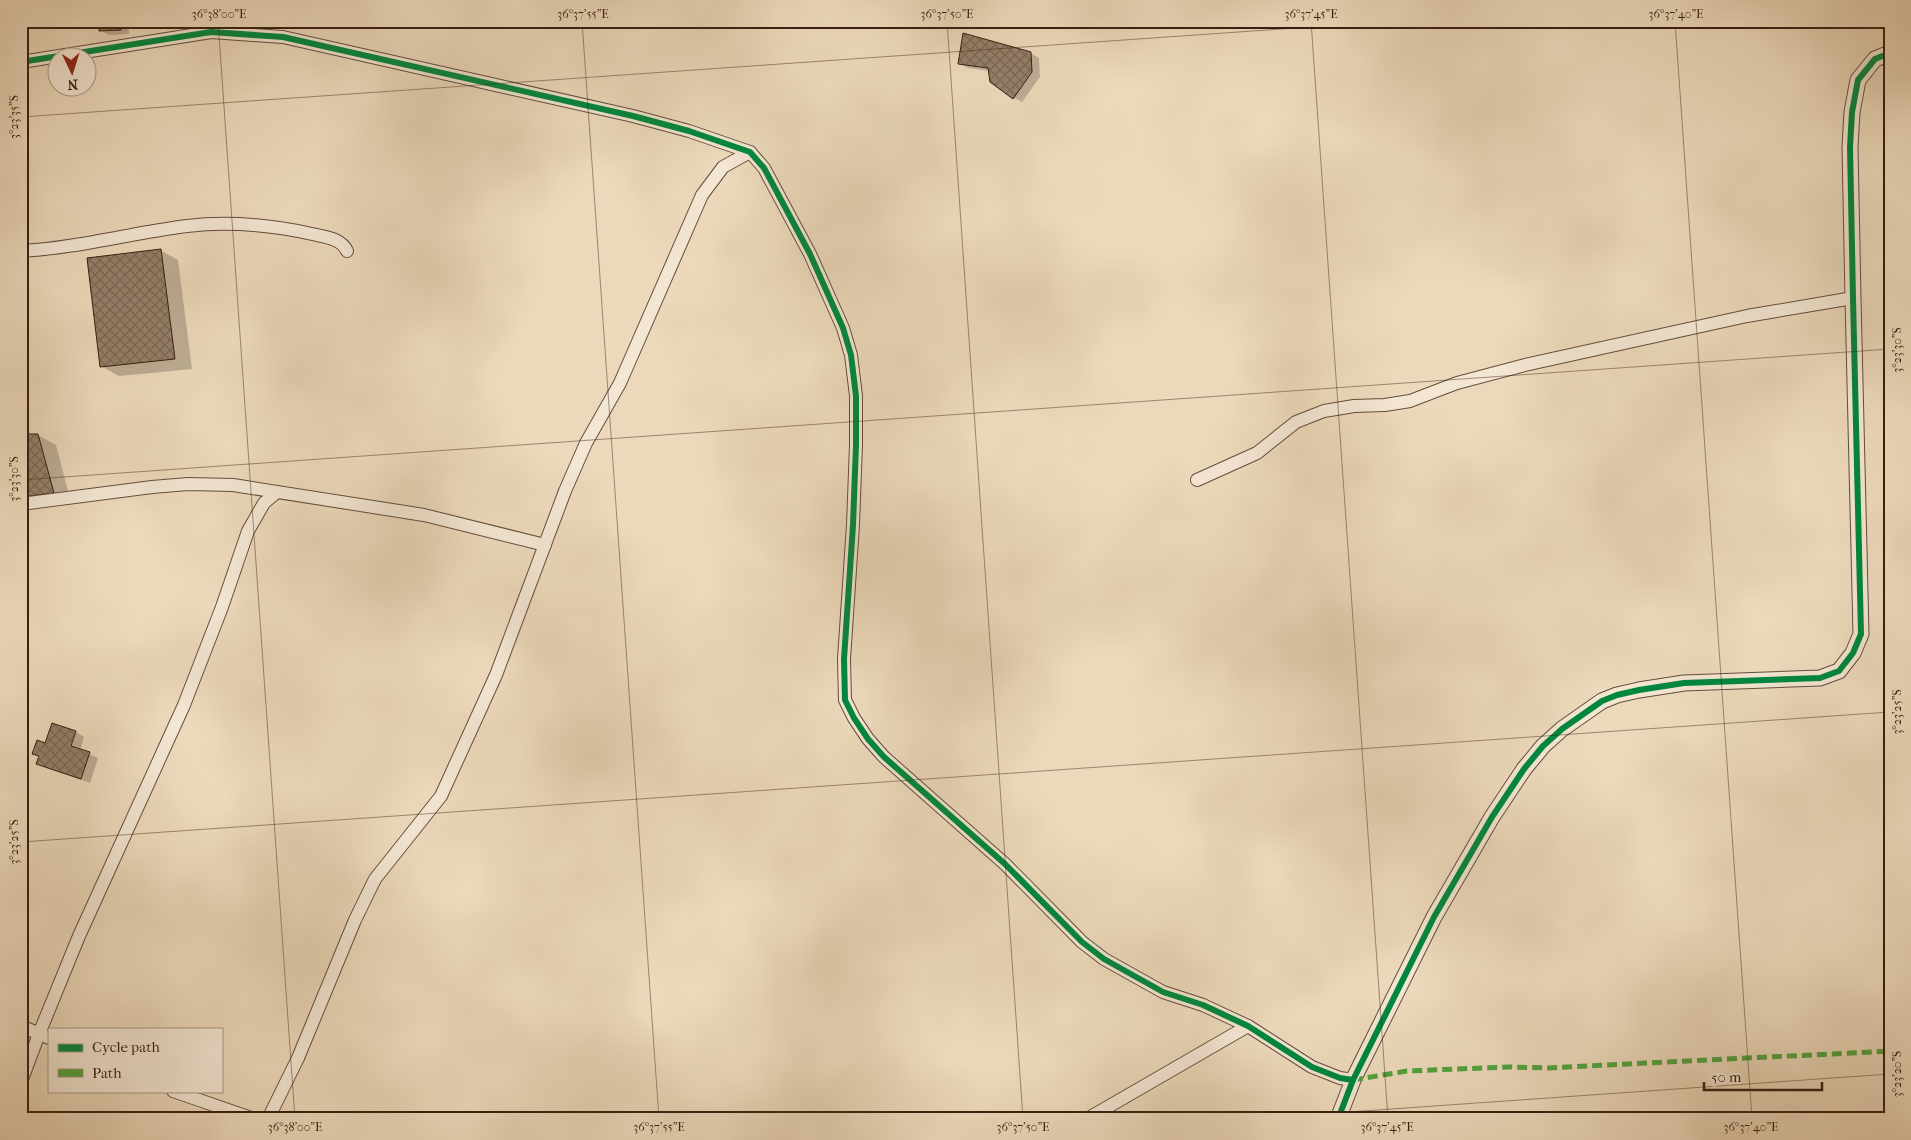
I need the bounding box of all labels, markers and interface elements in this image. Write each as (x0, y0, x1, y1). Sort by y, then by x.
text: 36°38'00"E (192, 7, 246, 21)
text: 36°37'55"E (557, 7, 609, 21)
text: 36°37'50"E (921, 7, 973, 21)
text: 36°37'45"E (1284, 7, 1338, 21)
text: 36°37'40"E (1649, 7, 1703, 21)
north arrow (48, 48, 98, 98)
text: N (67, 76, 79, 93)
text: 3°23'35"S (7, 95, 21, 139)
text: 3°23'30"S (1890, 327, 1904, 373)
text: 3°23'30"S (7, 456, 21, 502)
text: 3°23'25"S (1890, 689, 1904, 735)
text: 3°23'25"S (7, 819, 21, 865)
legend (48, 1028, 222, 1092)
text: Cycle path (92, 1038, 160, 1056)
text: 3°23'20"S (1890, 1051, 1904, 1097)
scale bar (1704, 1060, 1821, 1092)
text: Path (92, 1064, 122, 1082)
text: 50 m (1711, 1068, 1742, 1086)
text: 36°38'00"E (268, 1120, 322, 1134)
text: 36°37'55"E (633, 1120, 685, 1134)
text: 36°37'50"E (997, 1120, 1049, 1134)
text: 36°37'45"E (1360, 1120, 1414, 1134)
text: 36°37'40"E (1724, 1120, 1778, 1134)

